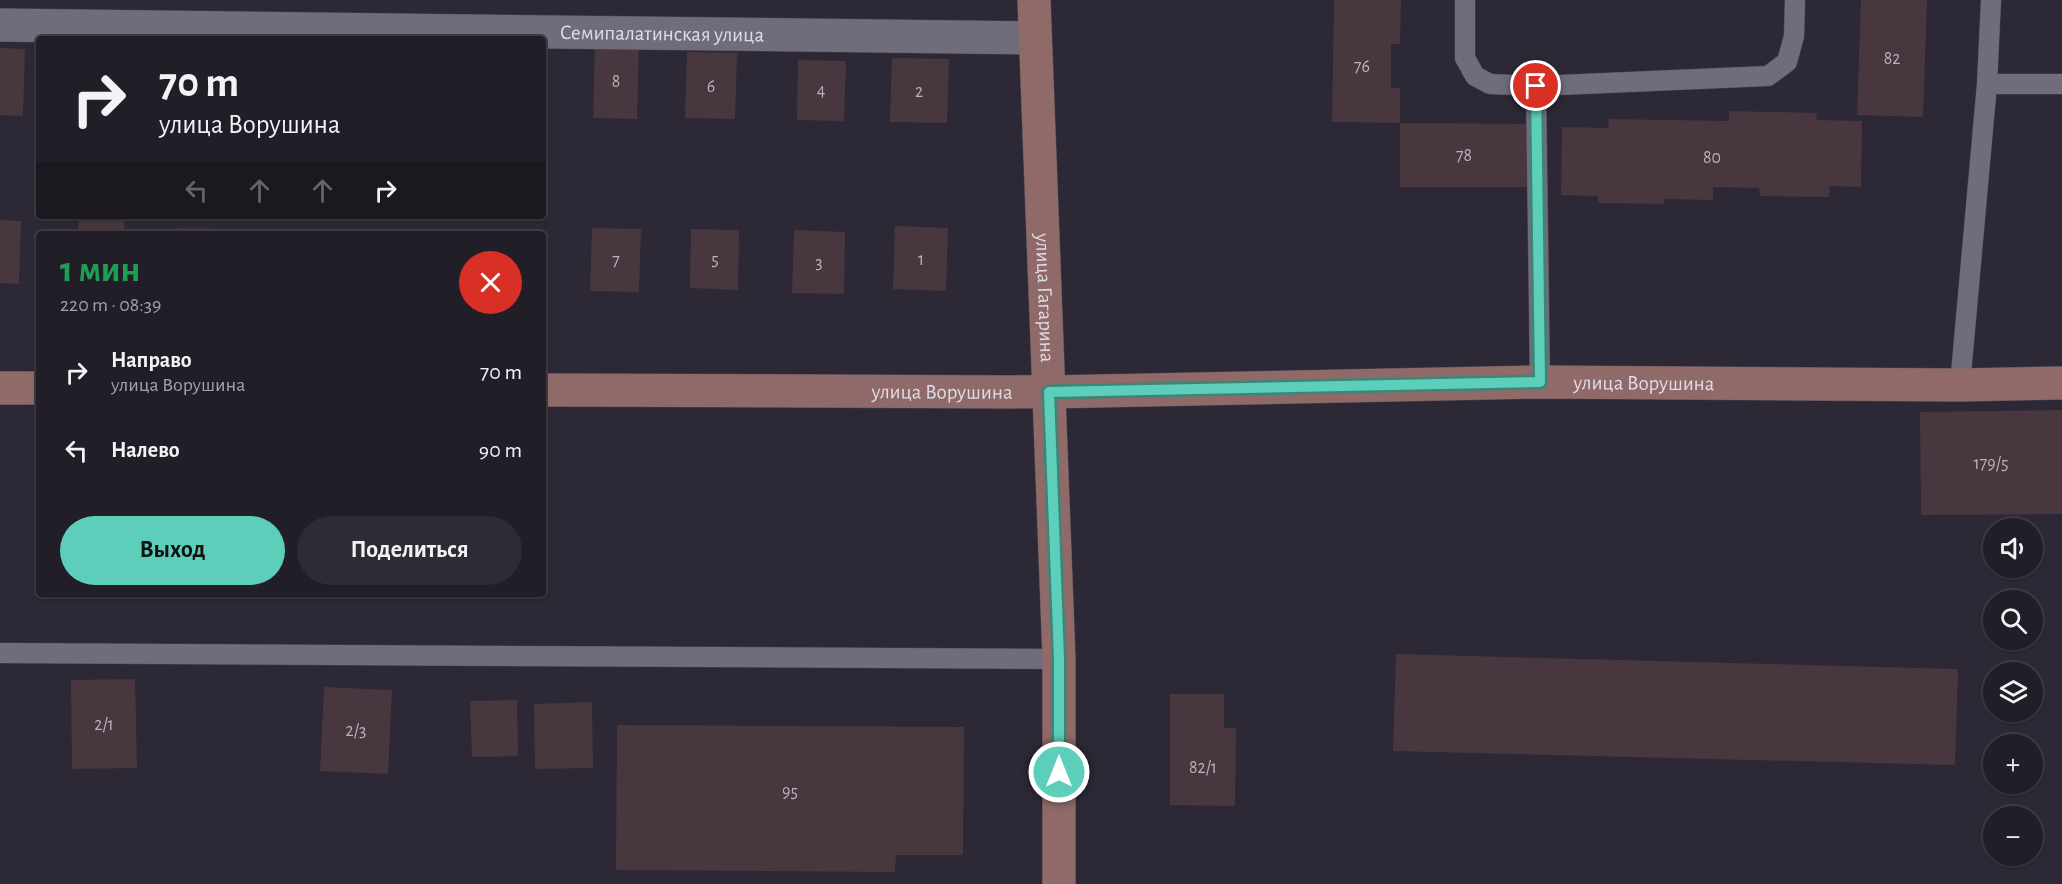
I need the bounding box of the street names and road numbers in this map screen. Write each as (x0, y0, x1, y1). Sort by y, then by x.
street label: Семипалатинская улица (560, 22, 765, 46)
street label: улица Гагарина (1032, 232, 1058, 363)
street label: улица Ворушина (1572, 372, 1715, 394)
street label: улица Ворушина (870, 381, 1013, 403)

